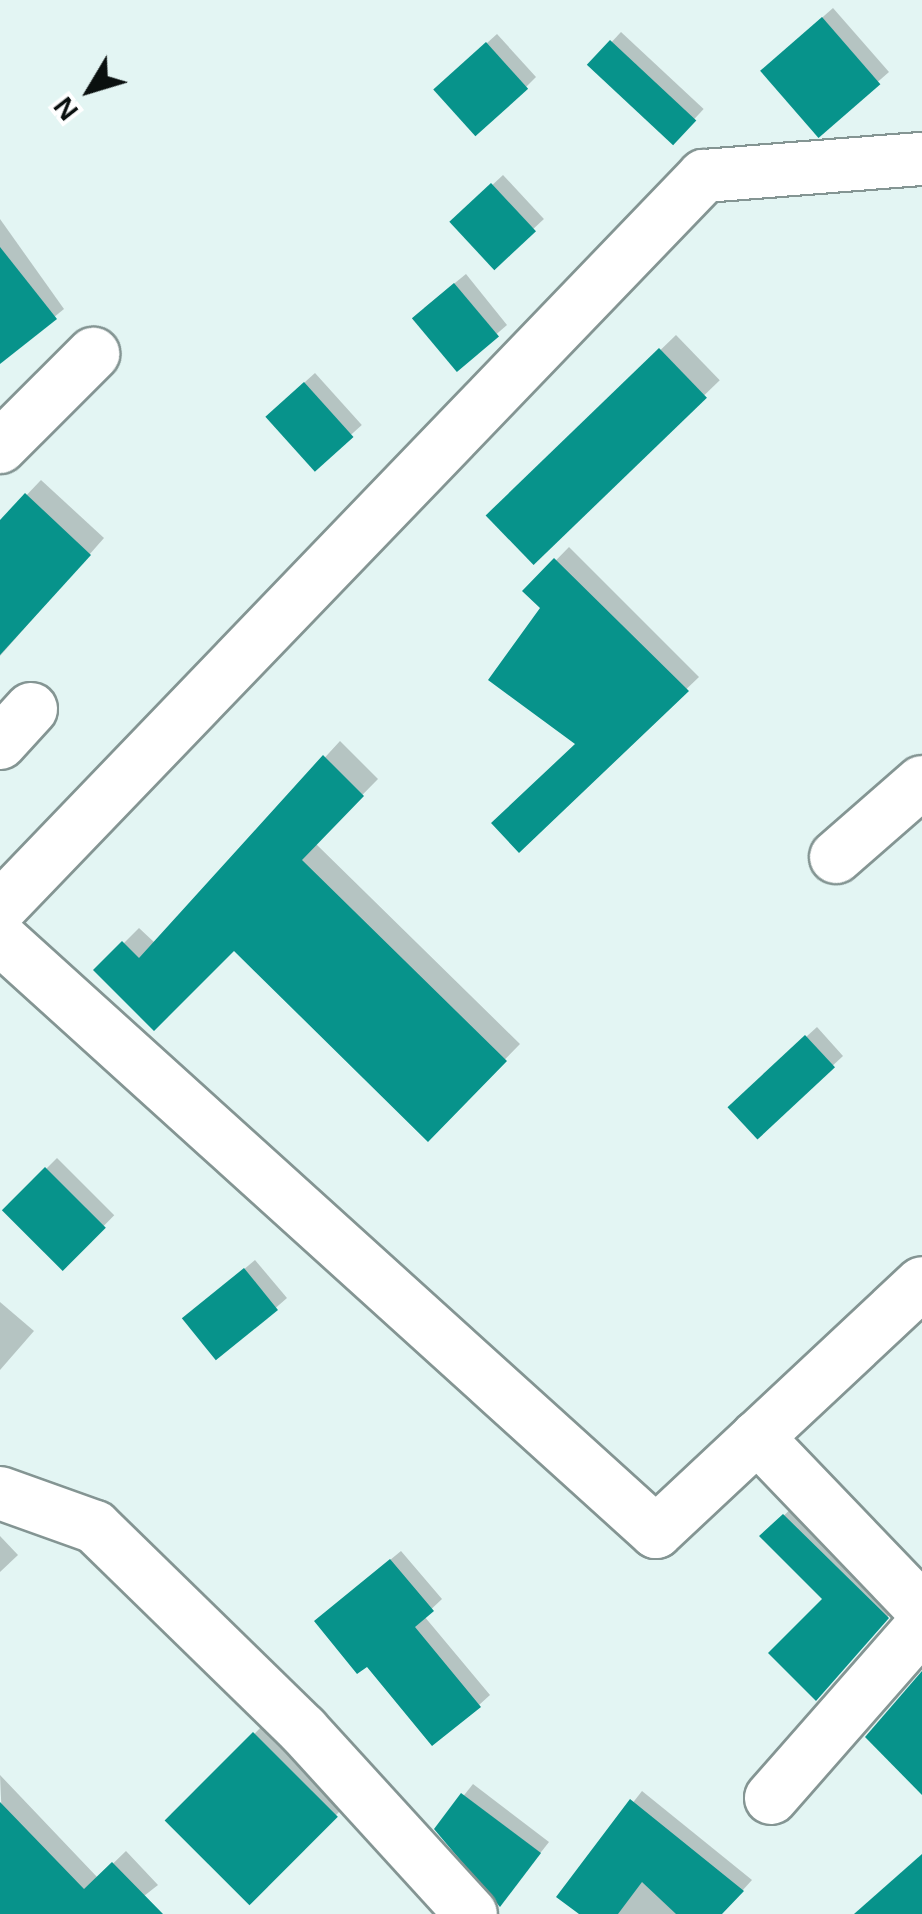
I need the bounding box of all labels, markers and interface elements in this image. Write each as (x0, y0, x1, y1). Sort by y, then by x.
north arrow (40, 40, 140, 140)
text: N (48, 91, 84, 126)

